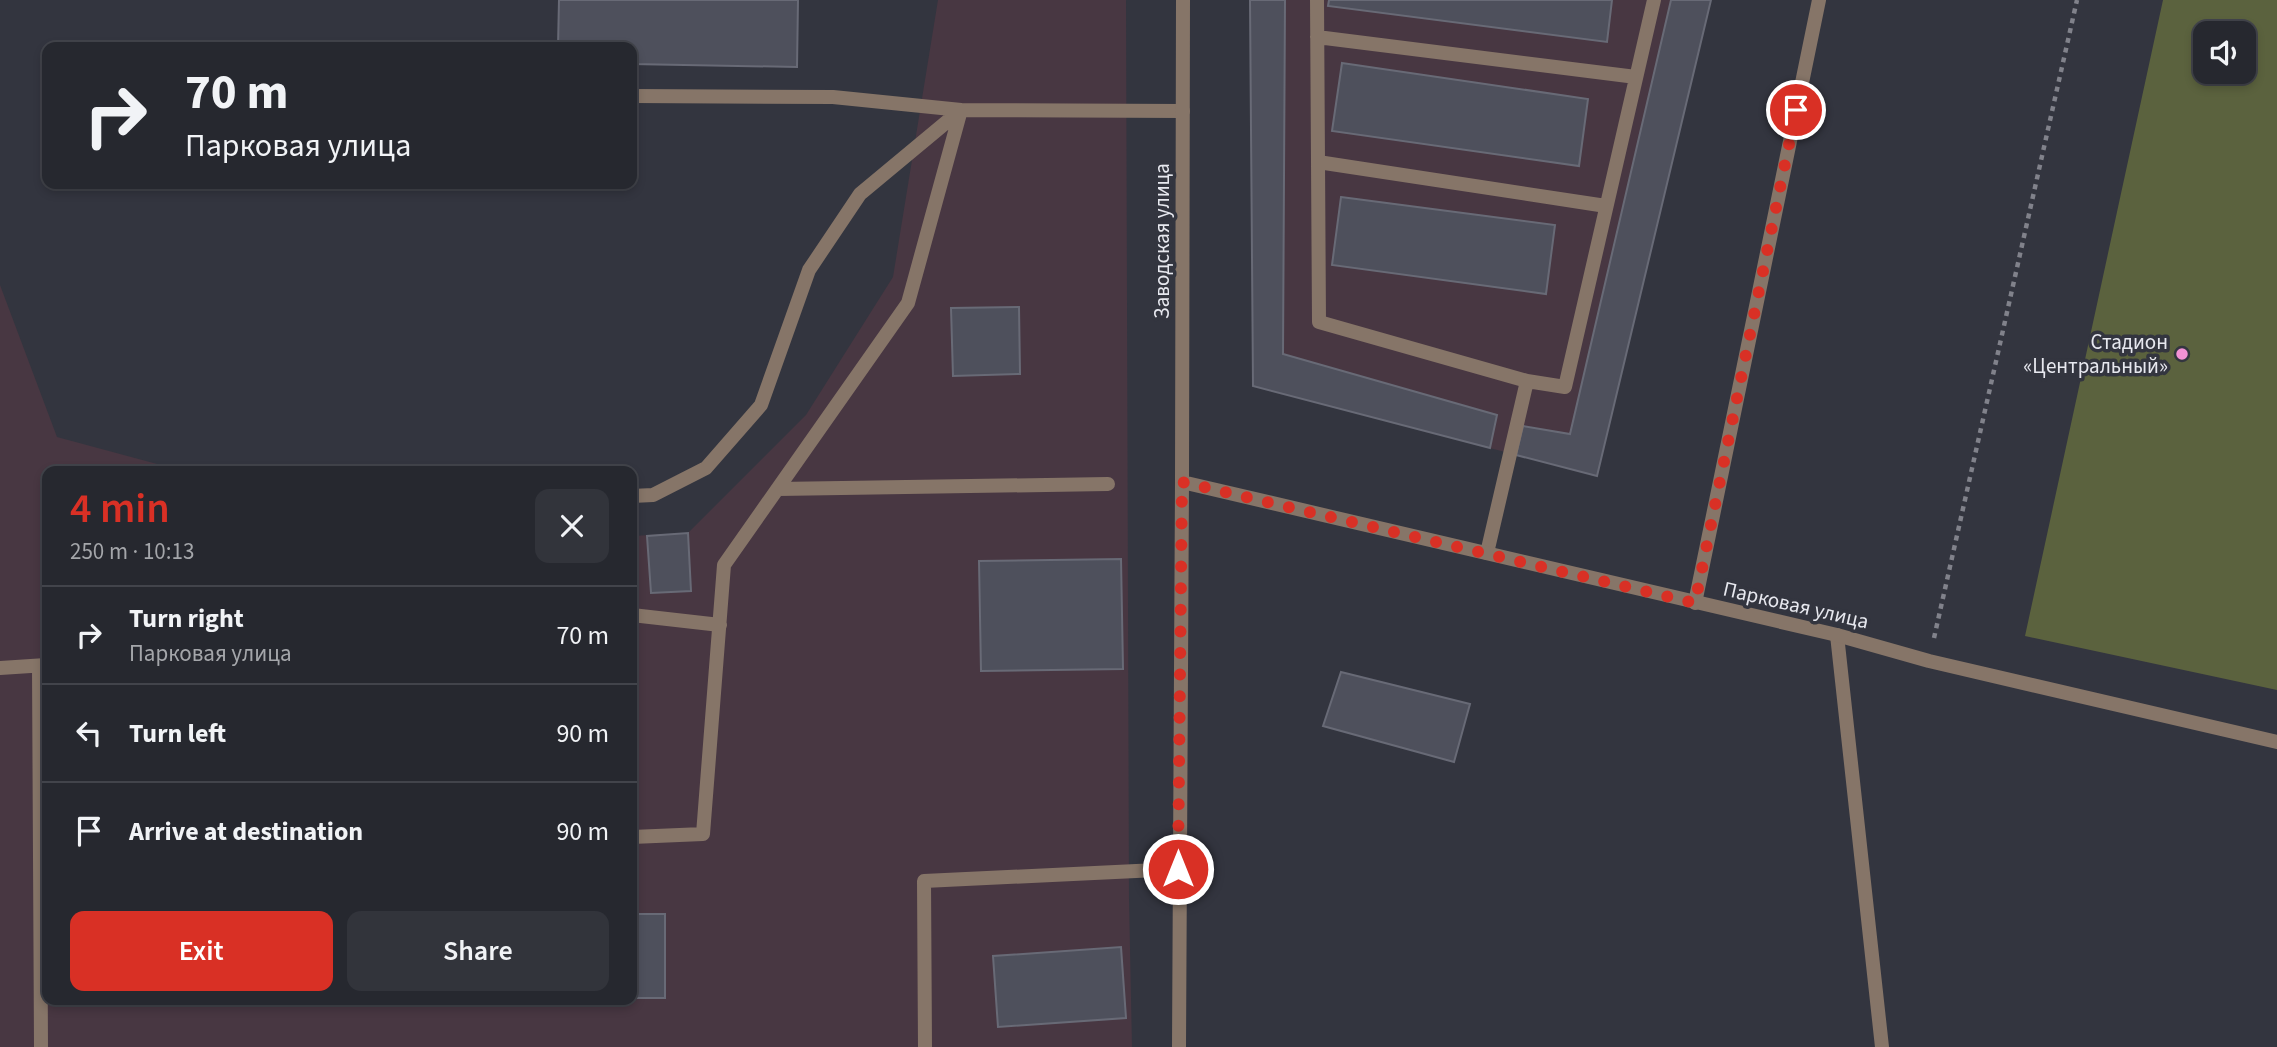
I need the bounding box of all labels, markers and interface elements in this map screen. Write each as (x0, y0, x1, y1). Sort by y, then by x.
map controls (2193, 21, 2256, 84)
button: sound (2193, 21, 2256, 84)
text: 70 m (185, 58, 289, 128)
icon: right (70, 70, 161, 161)
pin (1766, 80, 1826, 140)
icon: arrive (1777, 91, 1815, 129)
text: Парковая улица (185, 123, 411, 169)
street label: Заводская улица (1147, 163, 1177, 319)
place label: Стадион «Центральный» (2023, 327, 2168, 381)
marker: Стадион «Центральный» (2174, 346, 2190, 362)
text: 4 min (70, 479, 170, 539)
button: close (535, 489, 609, 563)
text: 250 m · 10:13 (70, 535, 194, 568)
street label: Парковая улица (1720, 574, 1872, 636)
text: Turn right (129, 600, 244, 637)
icon: right (70, 616, 108, 654)
text: 70 m (556, 617, 609, 654)
text: Парковая улица (129, 637, 292, 670)
icon: left (70, 714, 108, 752)
text: Turn left (129, 715, 226, 752)
text: 90 m (556, 715, 609, 752)
icon: arrive (70, 812, 108, 850)
text: Arrive at destination (129, 813, 363, 850)
text: 90 m (556, 813, 609, 850)
position arrow (1141, 832, 1215, 906)
button: Exit (70, 911, 333, 991)
button: Share (347, 911, 609, 991)

